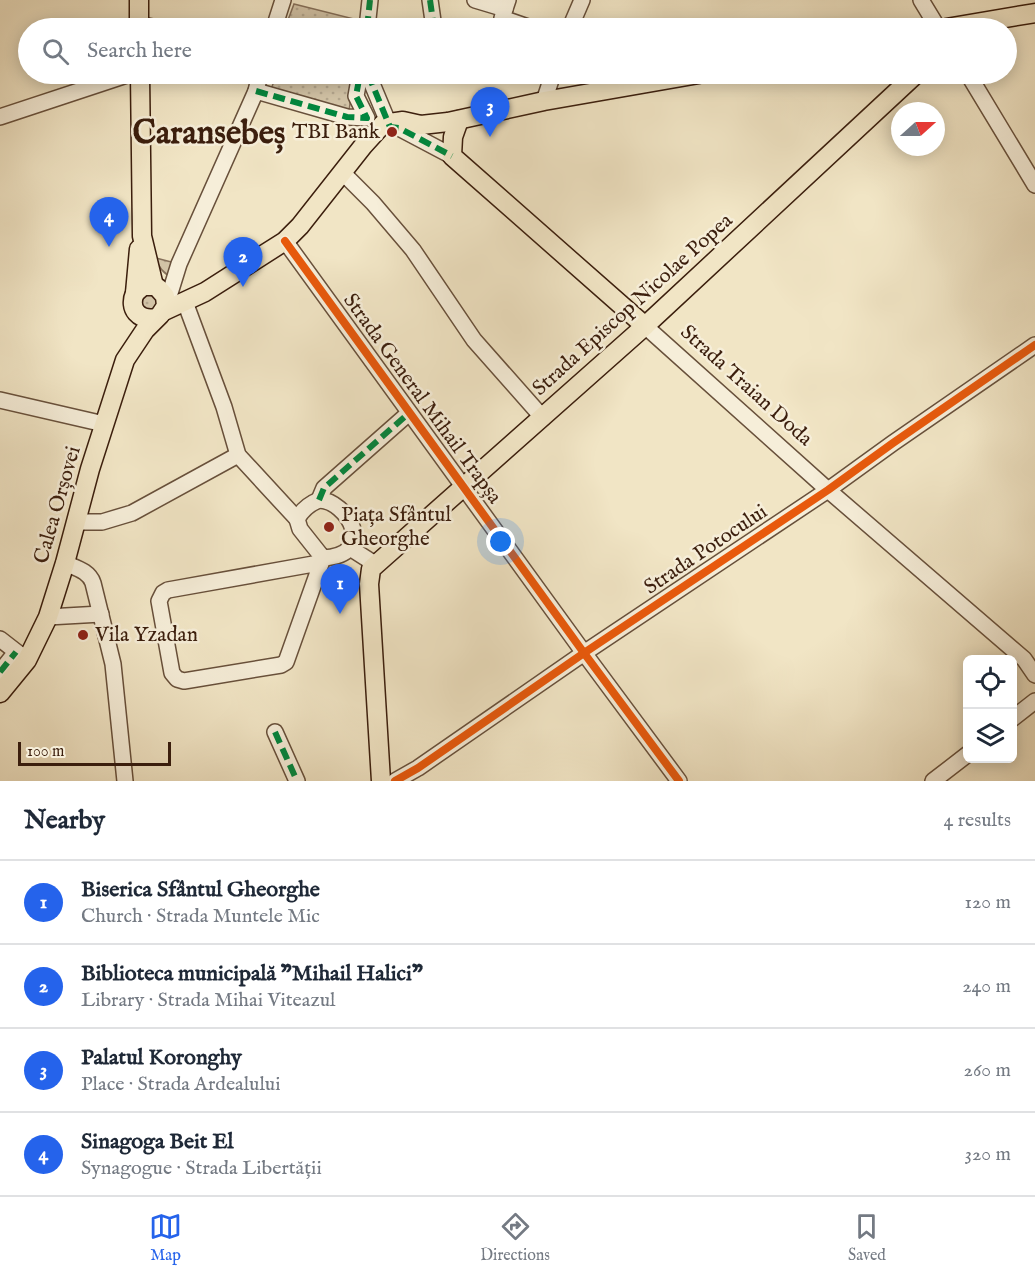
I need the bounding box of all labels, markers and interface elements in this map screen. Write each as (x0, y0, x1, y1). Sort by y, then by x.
search box (18, 18, 1017, 84)
icon: search (39, 35, 72, 68)
text: Search here (87, 37, 192, 65)
pin: 3 (470, 88, 510, 137)
north arrow (891, 102, 945, 156)
district label: Caransebeș (133, 113, 285, 155)
place label: TBI Bank (292, 119, 381, 146)
marker: TBI Bank (385, 125, 399, 139)
pin: 4 (90, 198, 128, 247)
street label: Strada Episcop Nicolae Popea (527, 207, 740, 402)
pin: 2 (224, 238, 262, 287)
street label: Strada General Mihail Trapșa (336, 288, 508, 510)
street label: Strada Traian Doda (674, 319, 819, 453)
street label: Calea Orșovei (28, 443, 88, 567)
street label: Strada Potocului (639, 499, 773, 601)
place label: Piața Sfântul Gheorghe (341, 502, 451, 553)
marker: Piața Sfântul Gheorghe (322, 520, 336, 534)
your location (486, 527, 515, 556)
pin: 1 (320, 564, 360, 614)
place label: Vila Yzadan (94, 622, 198, 649)
marker: Vila Yzadan (76, 628, 90, 642)
map controls (963, 655, 1017, 763)
button: locate (963, 655, 1017, 709)
button: layers (963, 709, 1017, 763)
scale bar (18, 739, 171, 766)
text: 100 m (27, 742, 64, 762)
text: Nearby (24, 804, 105, 837)
text: 4 results (944, 808, 1011, 833)
text: Biserica Sfântul Gheorghe (81, 876, 320, 904)
text: 1 (40, 890, 47, 915)
text: 120 m (965, 890, 1011, 915)
text: Church · Strada Muntele Mic (81, 904, 320, 929)
text: Biblioteca municipală "Mihail Halici" (81, 960, 423, 988)
text: 2 (39, 974, 48, 999)
text: 240 m (962, 974, 1011, 999)
text: Library · Strada Mihai Viteazul (81, 988, 336, 1013)
text: Palatul Koronghy (81, 1044, 242, 1072)
text: 3 (40, 1058, 47, 1083)
text: 260 m (964, 1058, 1011, 1083)
text: Place · Strada Ardealului (81, 1072, 281, 1097)
text: Sinagoga Beit El (81, 1128, 233, 1156)
text: 4 (39, 1142, 48, 1167)
text: 320 m (965, 1142, 1011, 1167)
text: Synagogue · Strada Libertății (81, 1156, 322, 1181)
tab: Map (149, 1210, 182, 1266)
tab: Directions (480, 1210, 550, 1266)
tab: Saved (848, 1210, 886, 1266)

